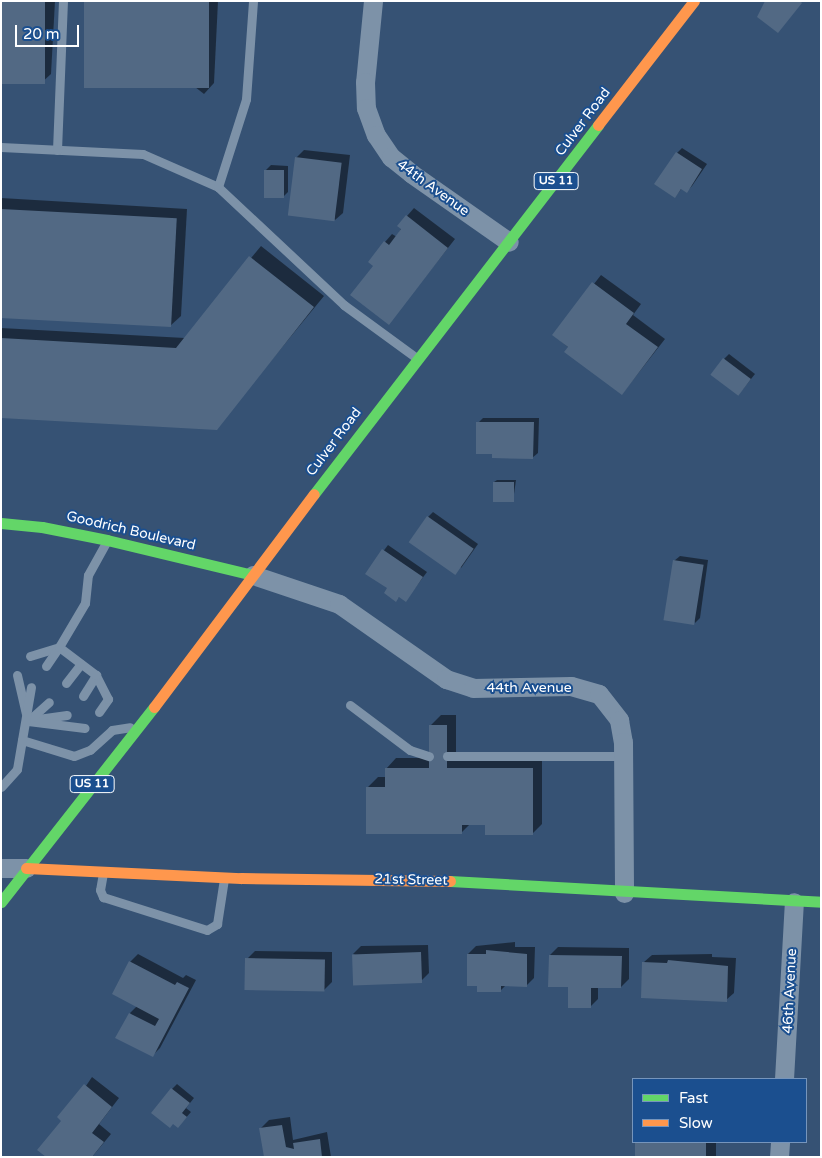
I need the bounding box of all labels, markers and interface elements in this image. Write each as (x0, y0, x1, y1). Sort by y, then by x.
scale bar (18, 15, 81, 47)
text: 20 m (23, 25, 60, 43)
street label: Culver Road (552, 85, 614, 159)
street label: 44th Avenue (394, 156, 472, 220)
road number: US 11 (534, 172, 578, 190)
street label: Culver Road (303, 405, 365, 479)
street label: Goodrich Boulevard (65, 508, 197, 554)
street label: 44th Avenue (486, 680, 572, 696)
road number: US 11 (70, 774, 114, 794)
street label: 21st Street (374, 871, 448, 889)
street label: 46th Avenue (779, 948, 801, 1034)
legend (632, 1078, 807, 1143)
text: Fast (679, 1089, 708, 1107)
text: Slow (679, 1114, 713, 1132)

